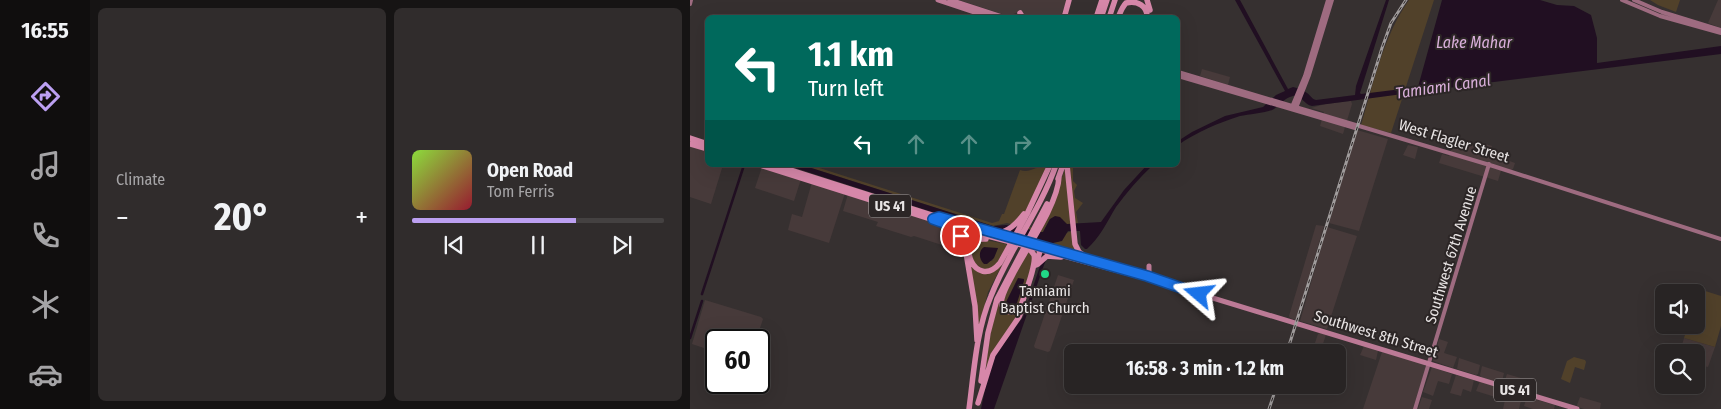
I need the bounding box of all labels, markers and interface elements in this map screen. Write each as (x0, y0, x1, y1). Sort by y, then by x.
text: 16:55 (21, 17, 69, 44)
text: 1.1 km (808, 33, 894, 75)
water label: Lake Mahar (1436, 33, 1512, 52)
icon: left (725, 35, 790, 100)
water label: Tamiami Canal (1394, 70, 1492, 103)
text: Turn left (808, 75, 884, 102)
icon: directions (28, 79, 63, 114)
street label: West Flagler Street (1396, 116, 1512, 166)
icon: left (849, 130, 877, 158)
icon: ahead (902, 130, 930, 158)
icon: ahead (955, 130, 983, 158)
icon: right (1008, 130, 1036, 158)
icon: music (28, 148, 63, 183)
text: Open Road (487, 159, 573, 182)
text: Climate (116, 170, 165, 189)
text: Tom Ferris (487, 182, 554, 201)
street label: Southwest 67th Avenue (1422, 184, 1480, 326)
text: 20° (214, 194, 270, 240)
road number: US 41 (869, 195, 911, 218)
text: − (116, 201, 129, 234)
text: + (355, 201, 368, 234)
pin (940, 215, 982, 257)
icon: phone (28, 218, 63, 253)
icon: arrive (947, 222, 975, 250)
icon: previous (440, 231, 468, 259)
icon: pause (524, 231, 552, 259)
icon: next (608, 231, 636, 259)
position arrow (1172, 267, 1224, 319)
marker: Tamiami Baptist Church (1039, 268, 1051, 280)
place label: Tamiami Baptist Church (1000, 282, 1090, 317)
map controls (1655, 284, 1705, 394)
button: sound (1655, 284, 1705, 334)
icon: climate (28, 287, 63, 322)
street label: Southwest 8th Street (1312, 307, 1440, 361)
speed limit sign: 60 (705, 329, 770, 394)
button: search (1655, 344, 1705, 394)
icon: car (28, 357, 63, 392)
text: 16:58 · 3 min · 1.2 km (1126, 357, 1284, 380)
road number: US 41 (1494, 378, 1536, 402)

